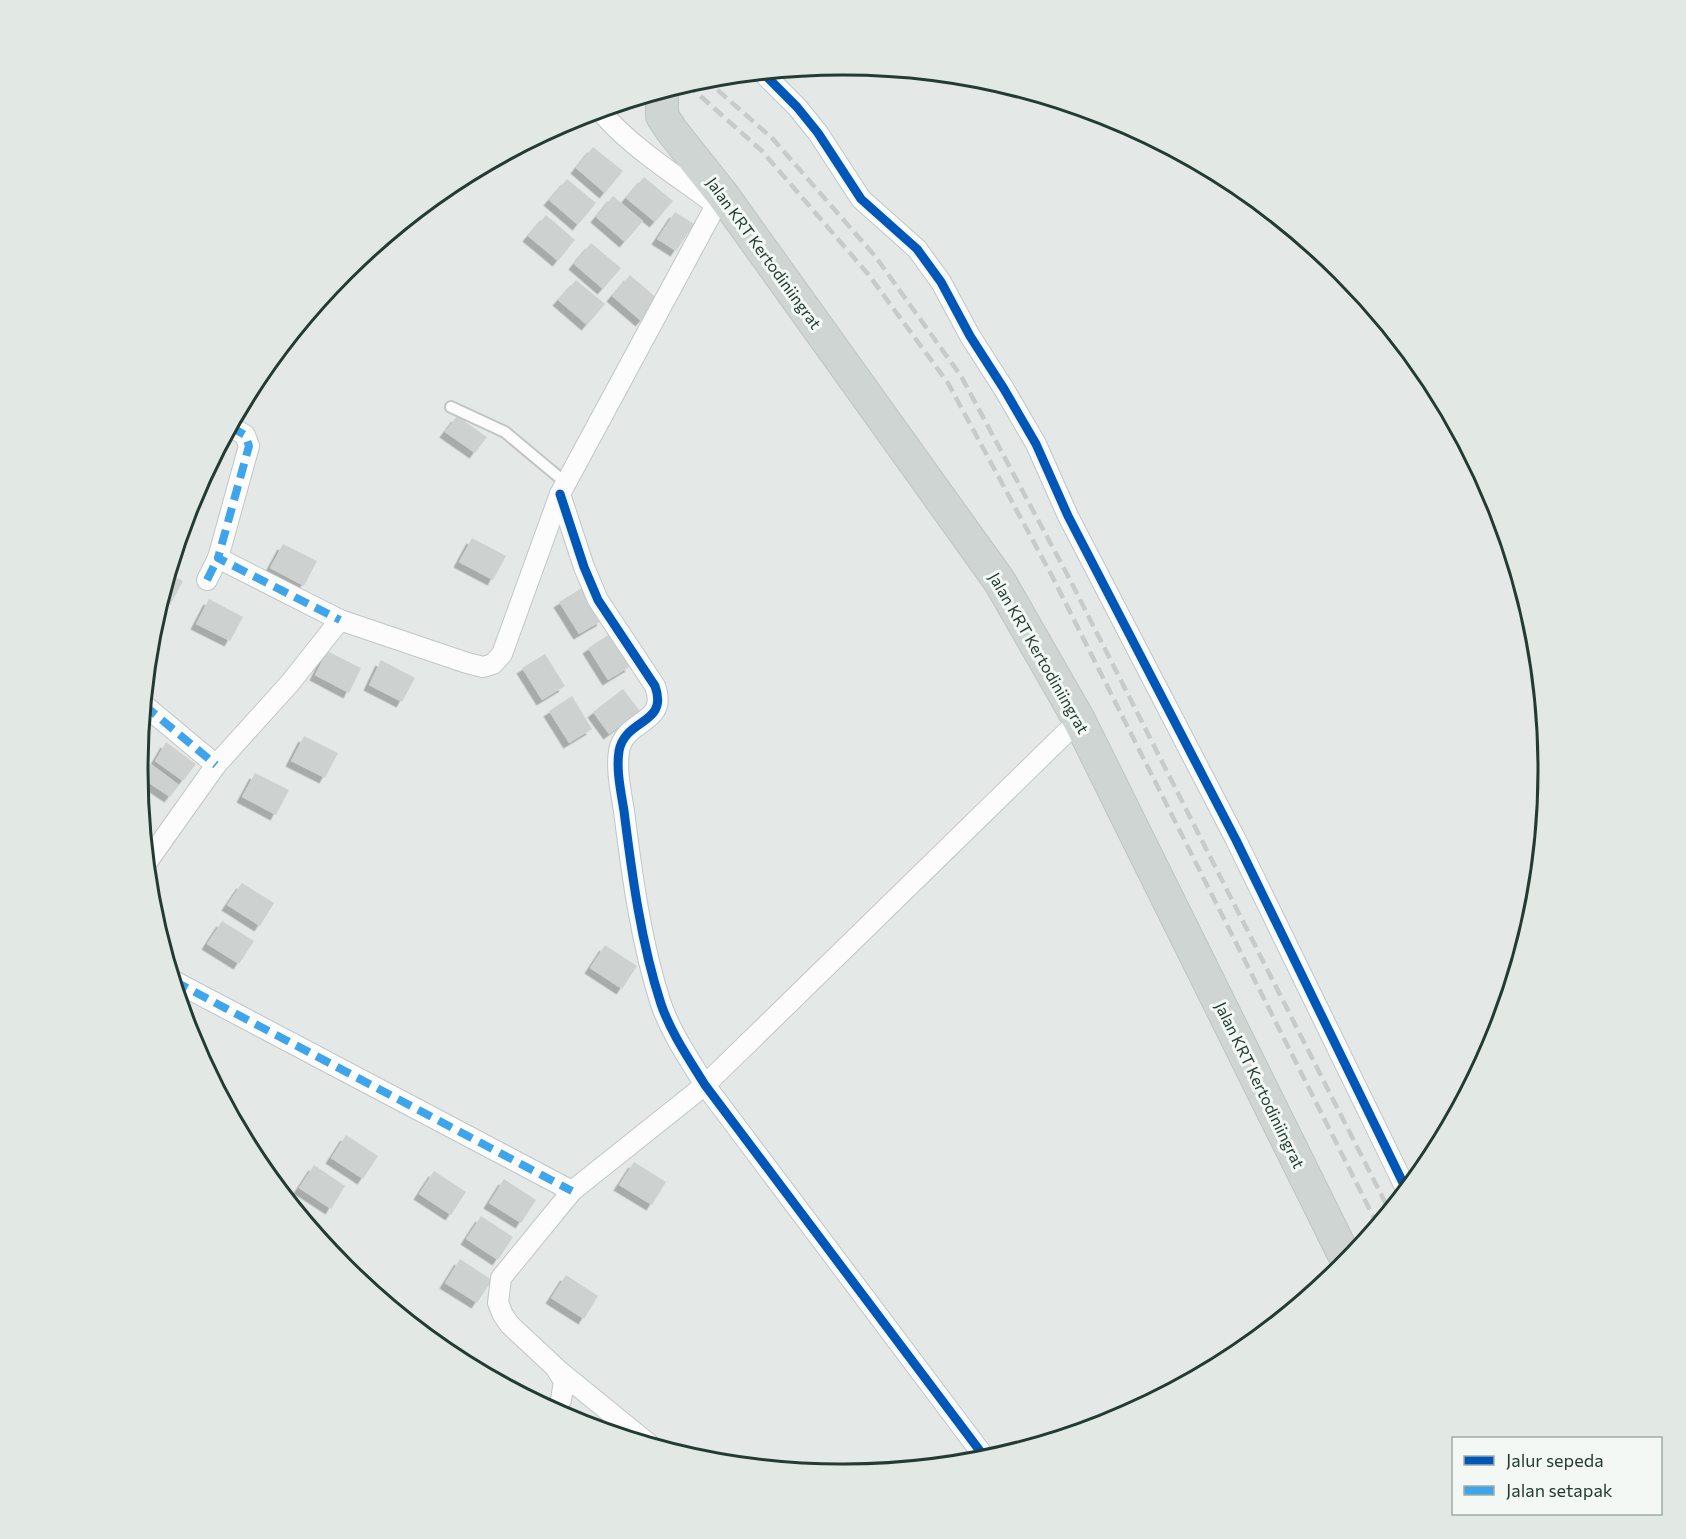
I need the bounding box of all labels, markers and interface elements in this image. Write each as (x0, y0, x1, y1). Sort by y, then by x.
street label: Jalan KRT Kertodiniingrat (703, 173, 826, 333)
street label: Jalan KRT Kertodiniingrat (985, 569, 1094, 737)
street label: Jalan KRT Kertodiniingrat (1212, 998, 1309, 1172)
legend (1452, 1437, 1662, 1515)
text: Jalur sepeda (1506, 1449, 1604, 1471)
text: Jalan setapak (1506, 1479, 1613, 1501)

